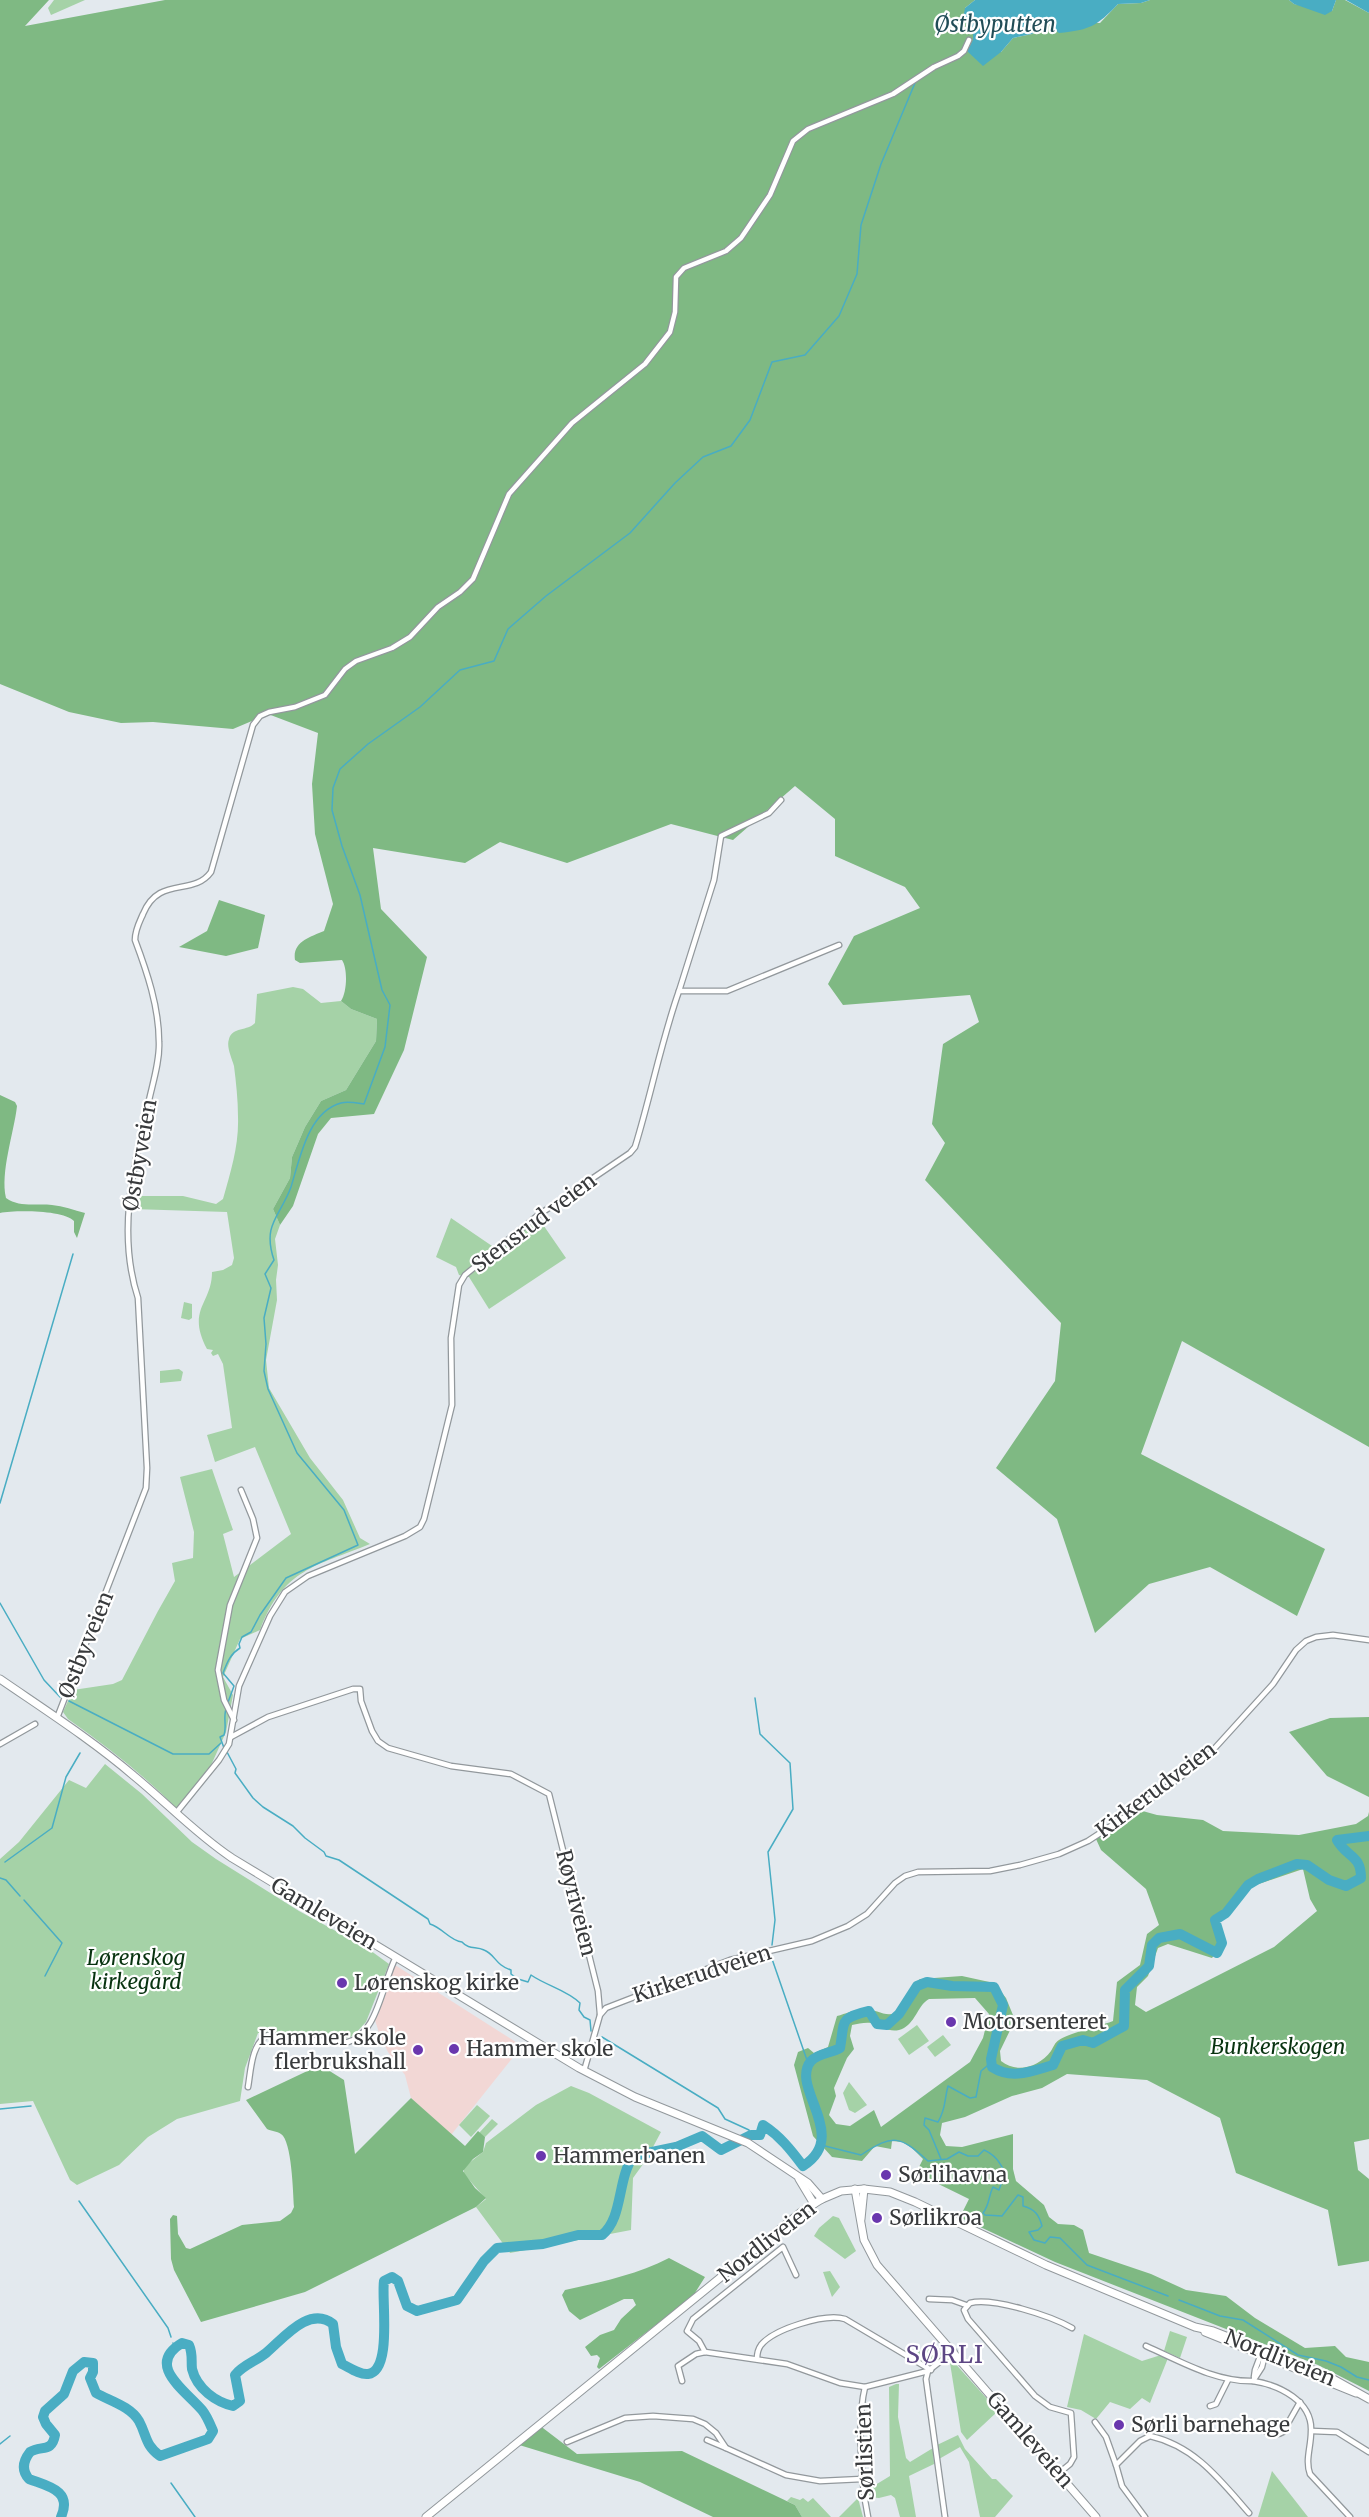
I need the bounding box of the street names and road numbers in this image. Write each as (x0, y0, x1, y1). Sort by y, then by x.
street label: Østbyveien (116, 1097, 163, 1213)
street label: Stensrud veien (466, 1167, 602, 1278)
street label: Østbyveien (52, 1587, 119, 1702)
street label: Kirkerudveien (1090, 1735, 1221, 1844)
street label: Røyriveien (550, 1847, 603, 1959)
street label: Gamleveien (266, 1871, 382, 1956)
street label: Kirkerudveien (629, 1938, 775, 2009)
street label: Nordliveien (712, 2195, 821, 2288)
street label: Nordliveien (1221, 2323, 1340, 2392)
street label: Gamleveien (981, 2386, 1080, 2494)
street label: Sørlistien (849, 2403, 880, 2501)

